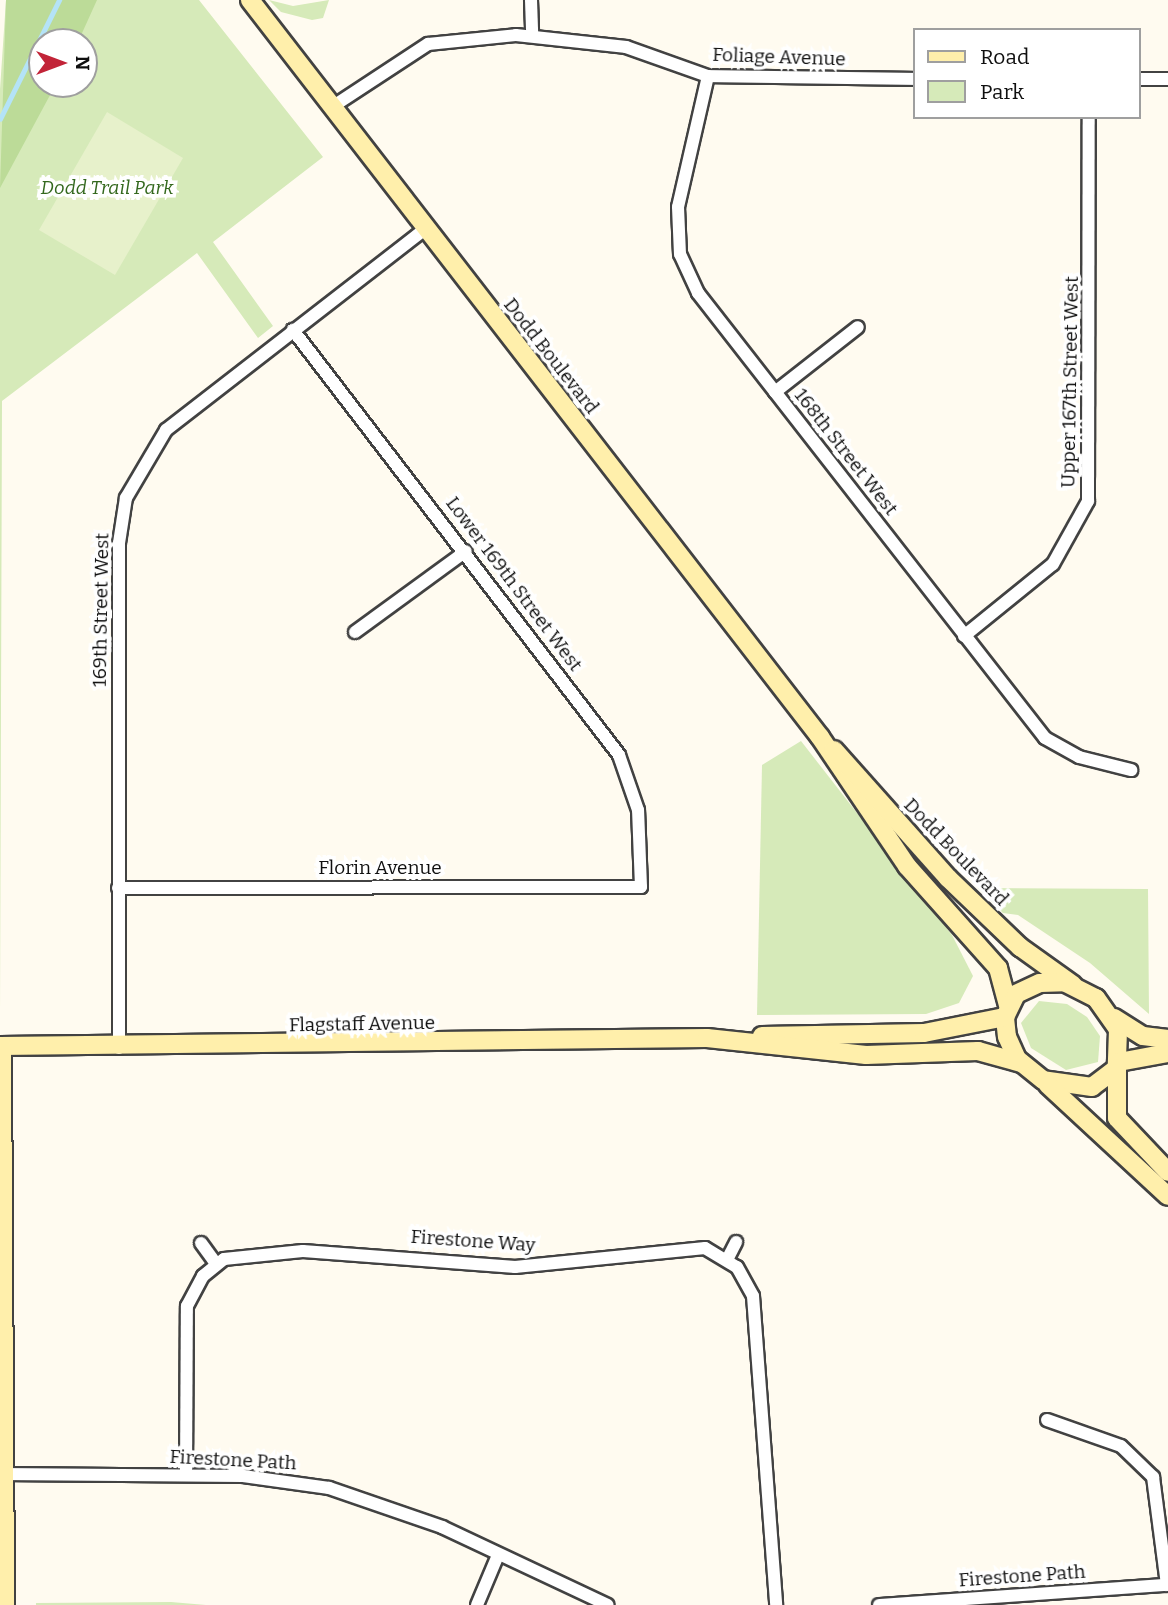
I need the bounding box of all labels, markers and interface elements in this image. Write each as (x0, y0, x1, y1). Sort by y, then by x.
north arrow (28, 28, 98, 98)
legend (912, 28, 1140, 119)
street label: Foliage Avenue (712, 43, 846, 71)
text: Road (980, 44, 1029, 70)
text: N (71, 56, 94, 70)
text: Park (980, 79, 1024, 105)
park label: Dodd Trail Park (41, 177, 173, 199)
street label: Upper 167th Street West (1057, 276, 1083, 488)
street label: Dodd Boulevard (499, 294, 603, 418)
street label: 168th Street West (790, 384, 902, 520)
street label: Lower 169th Street West (441, 492, 587, 676)
street label: 169th Street West (88, 533, 114, 687)
street label: Dodd Boulevard (899, 794, 1013, 910)
street label: Florin Avenue (318, 857, 442, 879)
street label: Flagstaff Avenue (289, 1011, 435, 1037)
street label: Firestone Way (410, 1225, 536, 1257)
street label: Firestone Path (169, 1445, 297, 1475)
street label: Firestone Path (958, 1560, 1086, 1592)

